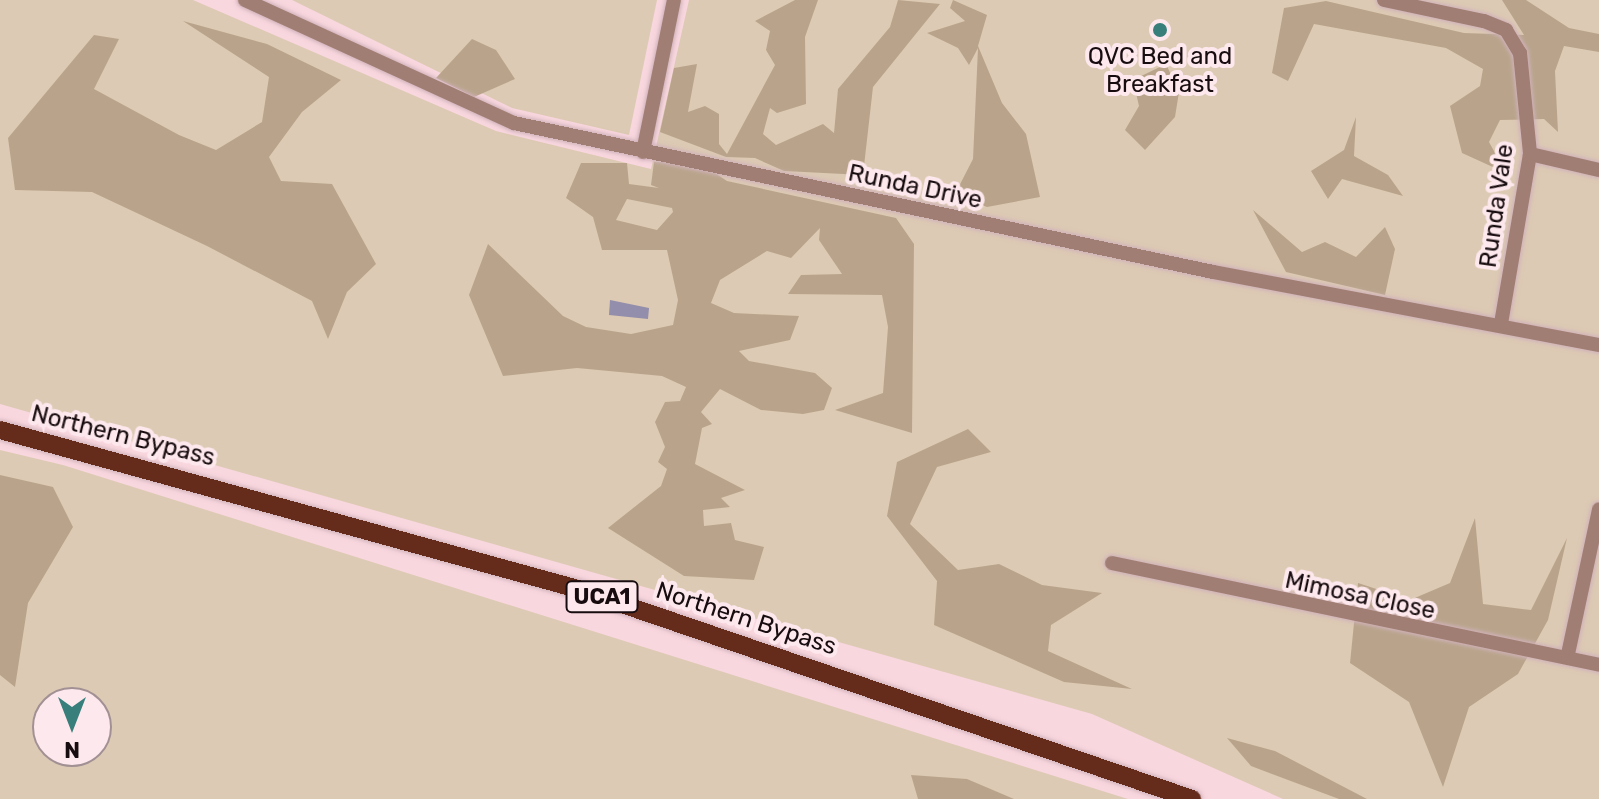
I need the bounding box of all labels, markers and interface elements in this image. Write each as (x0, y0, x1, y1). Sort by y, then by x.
marker: QVC Bed and Breakfast (1151, 21, 1169, 39)
place label: QVC Bed and Breakfast (1088, 43, 1232, 99)
street label: Runda Vale (1474, 142, 1520, 270)
street label: Runda Drive (846, 159, 984, 215)
street label: Northern Bypass (28, 399, 218, 473)
street label: Mimosa Close (1282, 566, 1438, 626)
street label: Northern Bypass (652, 576, 840, 662)
road number: UCA1 (564, 579, 640, 615)
north arrow (32, 687, 112, 767)
text: N (64, 736, 80, 763)

